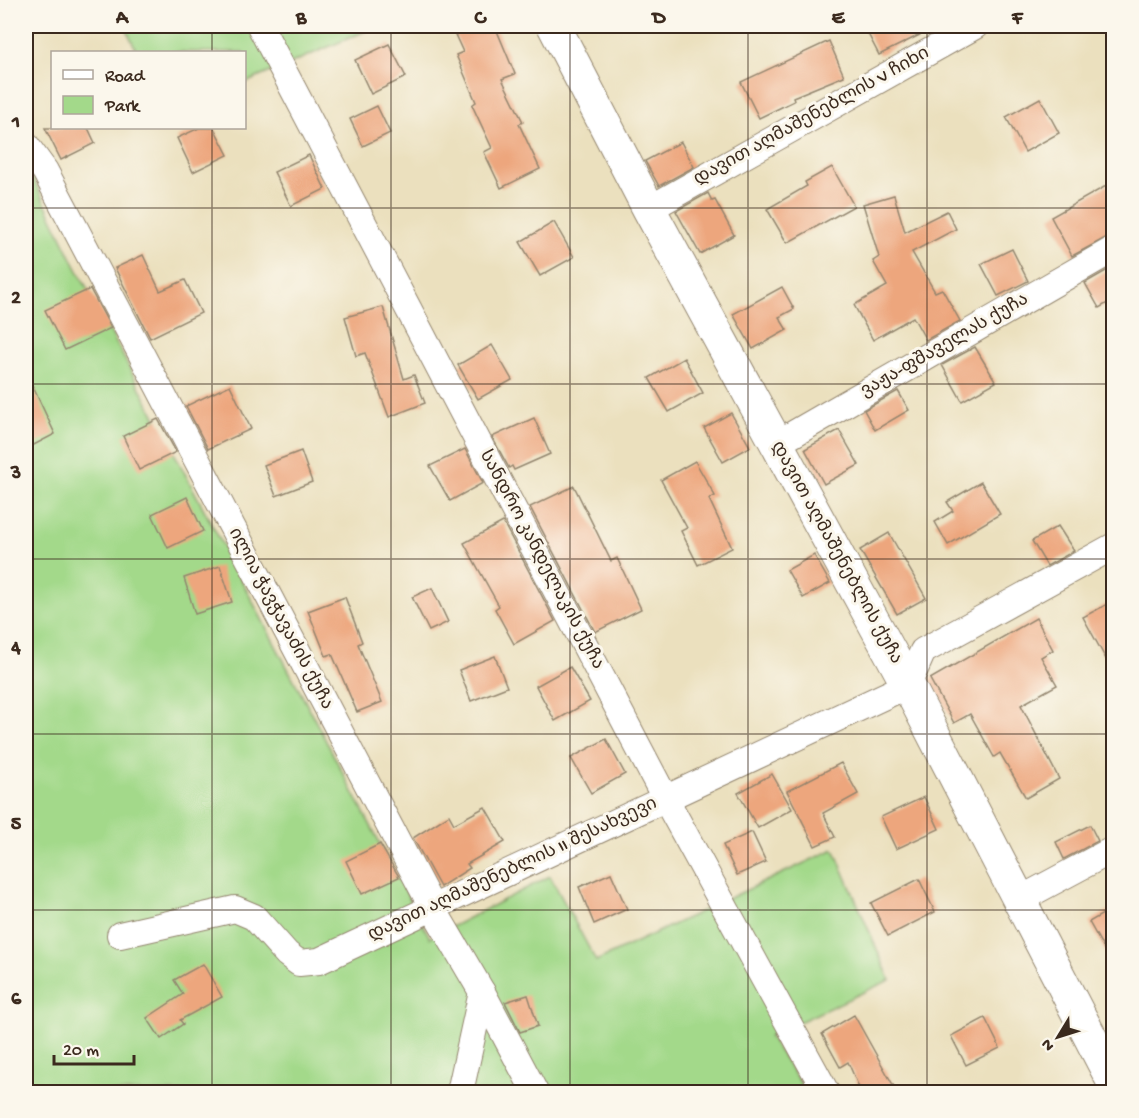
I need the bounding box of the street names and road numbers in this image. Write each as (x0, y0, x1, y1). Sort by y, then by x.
street label: დავით აღმაშენებლის V ჩიხი (691, 43, 933, 191)
street label: ვაჟა-ფშაველას ქუჩა (857, 289, 1033, 403)
street label: დავით აღმაშენებლის ქუჩა (766, 438, 906, 668)
street label: სანდრო კანდელაკის ქუჩა (474, 446, 609, 673)
street label: ილია ჭავჭავაძის ქუჩა (223, 525, 337, 713)
street label: დავით აღმაშენებლის II შესახვევი (365, 794, 661, 946)

